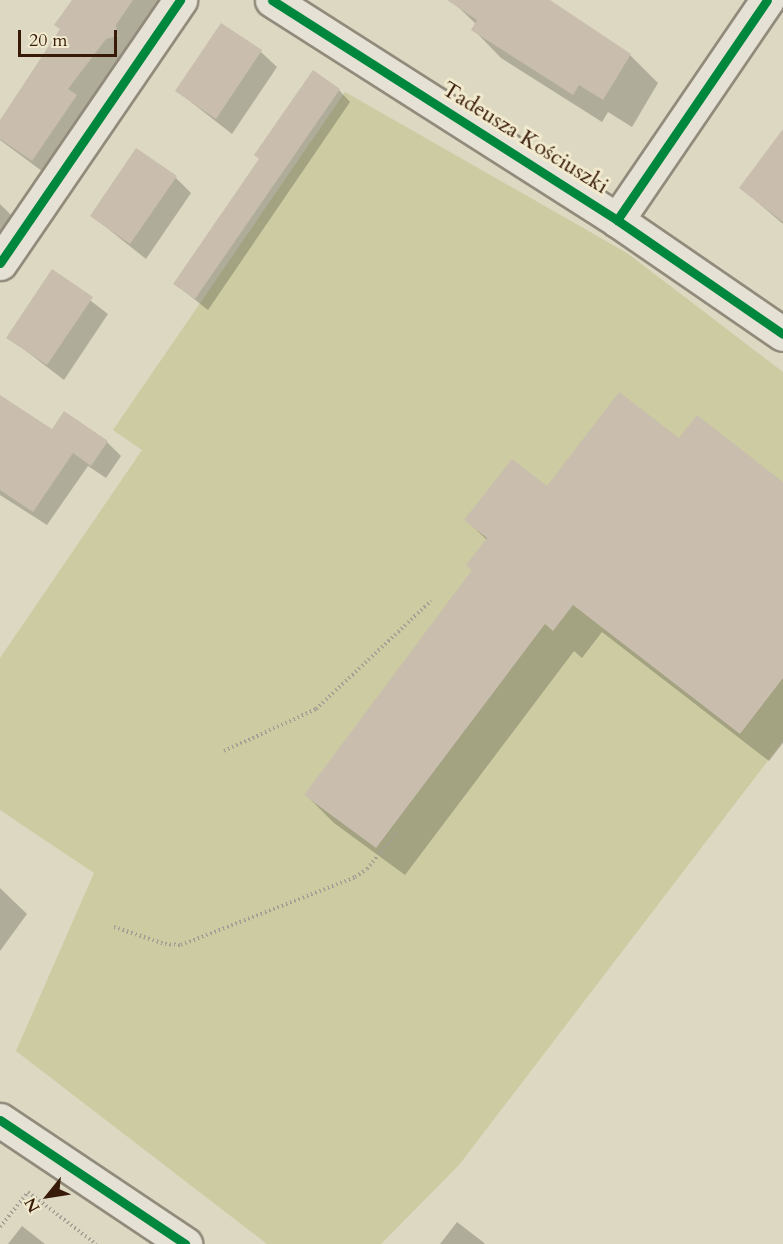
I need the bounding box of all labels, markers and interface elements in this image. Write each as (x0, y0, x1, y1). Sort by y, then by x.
scale bar (21, 18, 120, 56)
text: 20 m (29, 28, 68, 53)
street label: Tadeusza Kościuszki (437, 76, 613, 200)
north arrow (18, 1166, 78, 1226)
text: N (19, 1193, 45, 1217)

